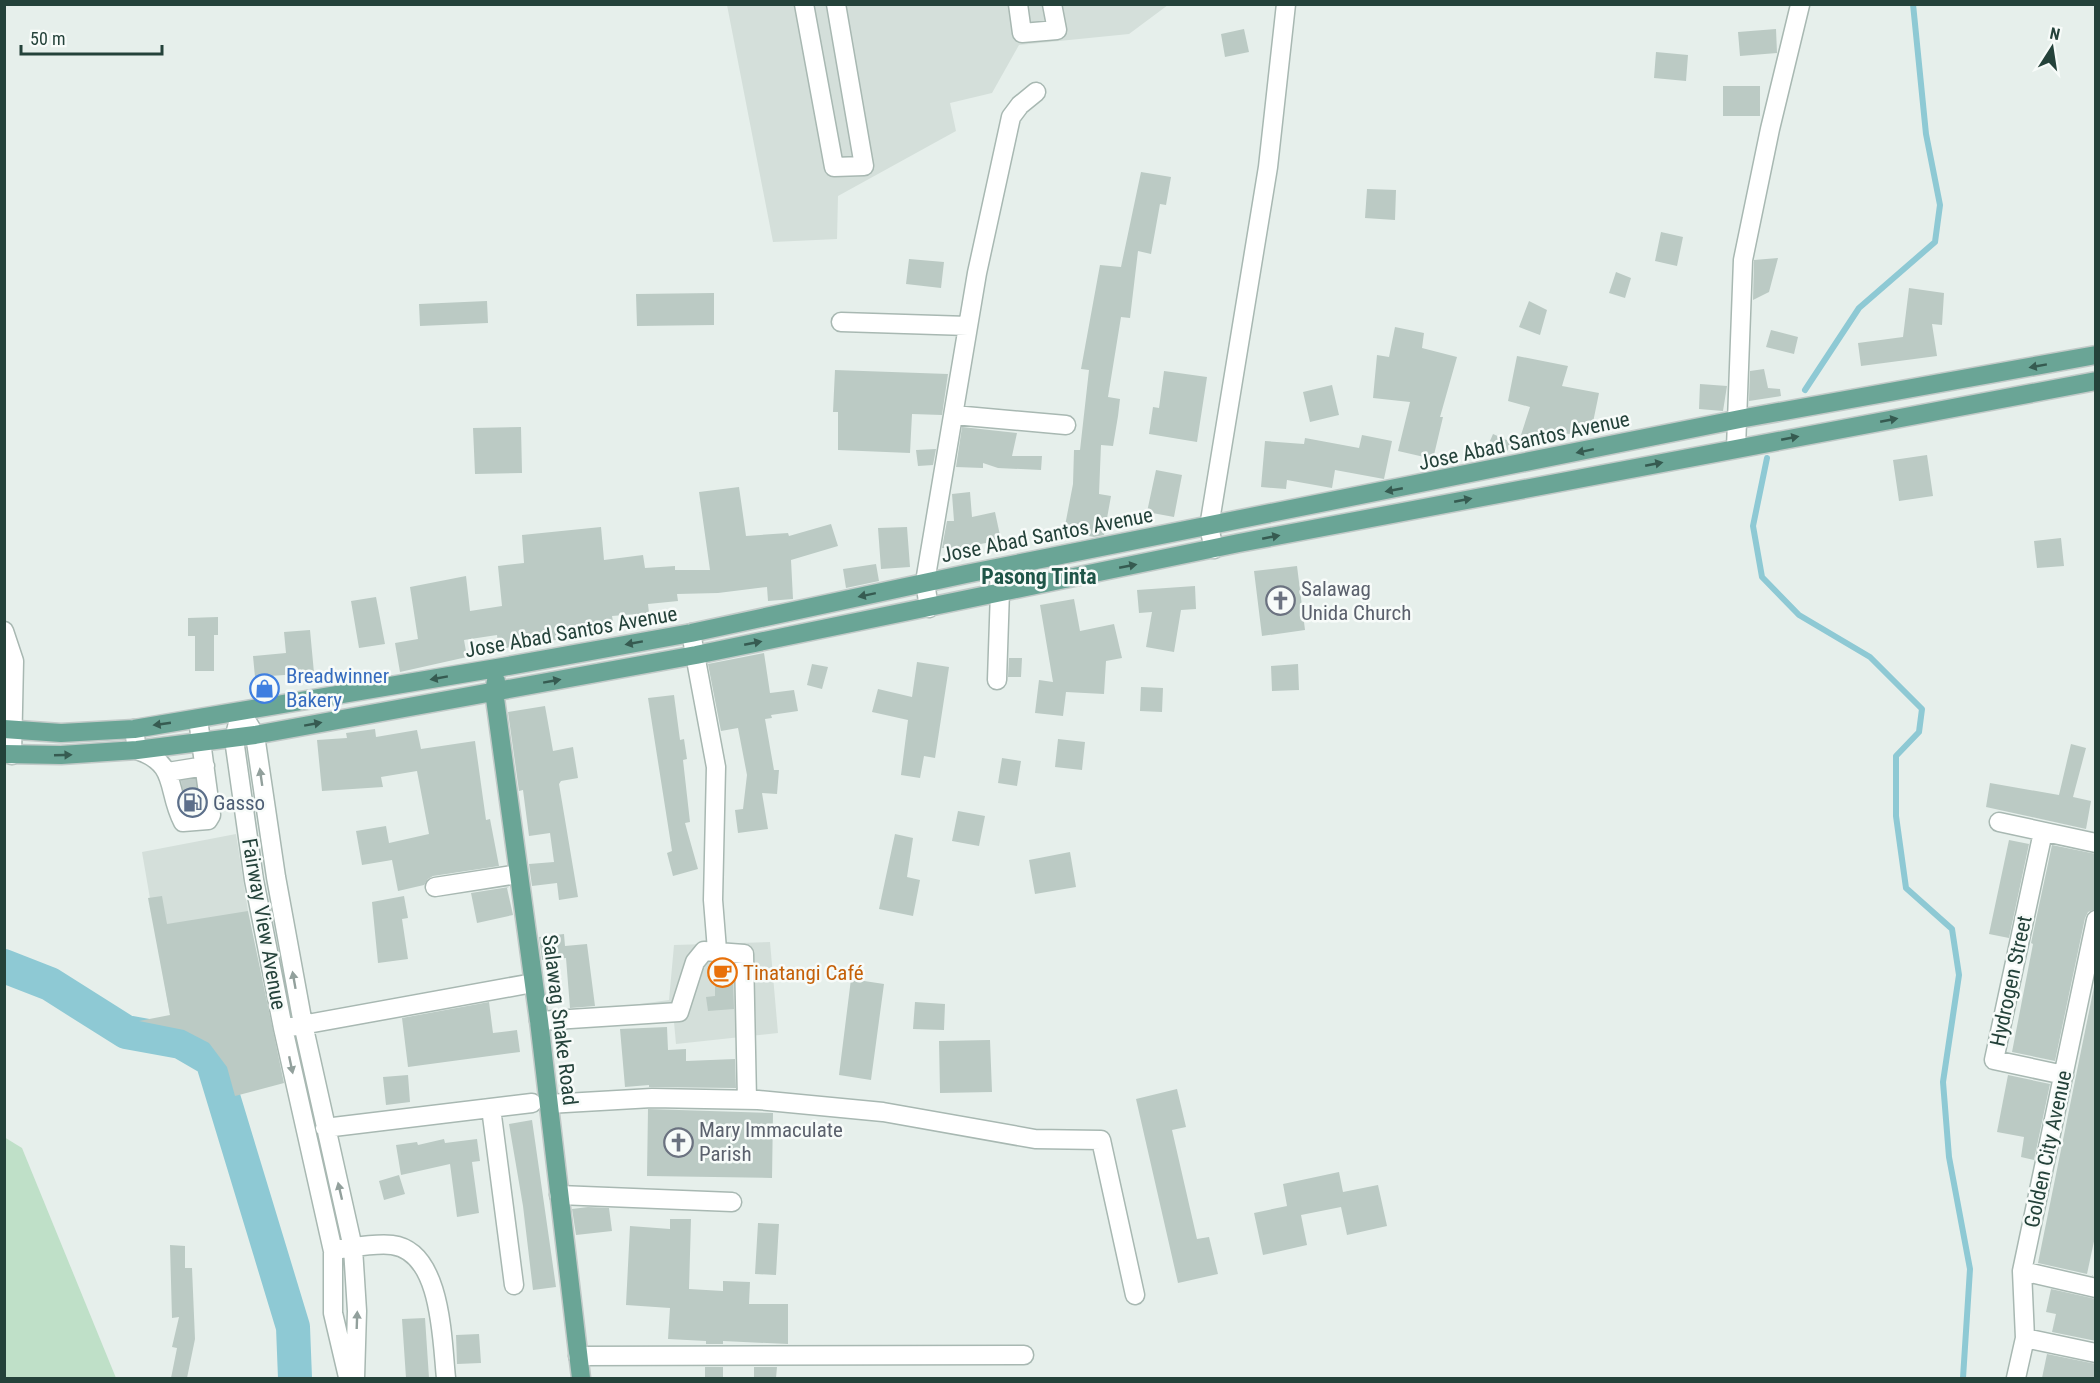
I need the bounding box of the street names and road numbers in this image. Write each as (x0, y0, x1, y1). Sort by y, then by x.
street label: Jose Abad Santos Avenue (1416, 407, 1632, 475)
street label: Jose Abad Santos Avenue (939, 503, 1155, 567)
street label: Jose Abad Santos Avenue (463, 601, 679, 663)
street label: Fairway View Avenue (237, 836, 291, 1012)
street label: Hydrogen Street (1985, 913, 2037, 1049)
street label: Salawag Snake Road (538, 933, 582, 1107)
street label: Golden City Avenue (2020, 1068, 2076, 1230)

